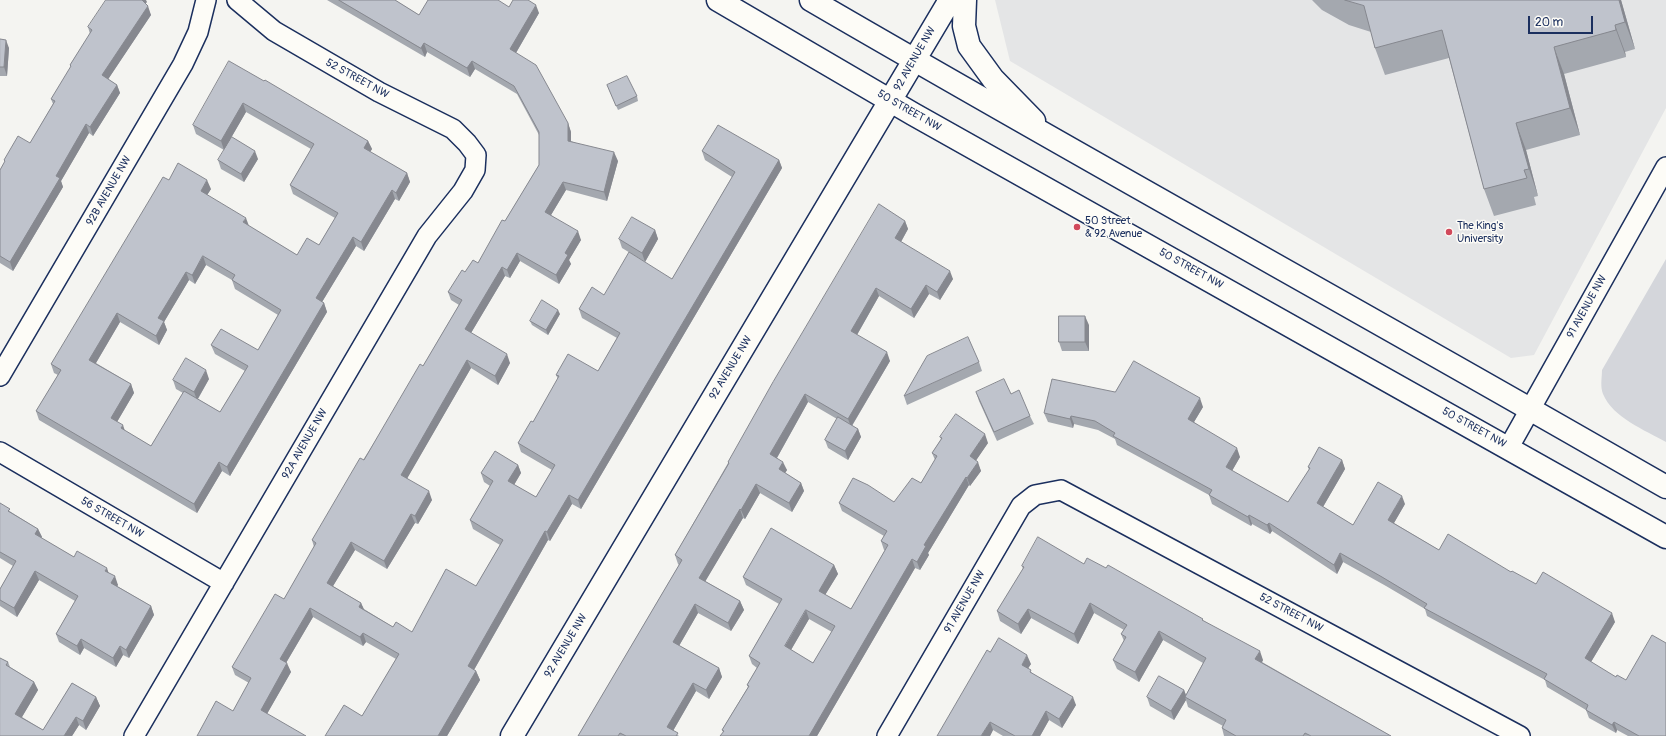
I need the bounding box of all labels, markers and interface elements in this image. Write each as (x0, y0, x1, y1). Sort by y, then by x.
scale bar (1530, 8, 1595, 34)
text: 20 m (1535, 15, 1563, 30)
street label: 92 AVENUE NW (891, 24, 939, 94)
street label: 52 STREET NW (323, 56, 391, 102)
street label: 50 STREET NW (875, 87, 943, 135)
street label: 92B AVENUE NW (84, 154, 134, 228)
place label: 50 Street & 92 Avenue (1085, 214, 1142, 240)
place label: The King's University (1457, 219, 1503, 245)
marker: 50 Street & 92 Avenue (1072, 222, 1082, 232)
marker: The King's University (1444, 227, 1454, 237)
street label: 50 STREET NW (1157, 246, 1225, 292)
street label: 91 AVENUE NW (1564, 273, 1610, 341)
street label: 92 AVENUE NW (707, 334, 755, 402)
street label: 50 STREET NW (1440, 405, 1508, 451)
street label: 92A AVENUE NW (279, 406, 331, 482)
street label: 56 STREET NW (78, 495, 146, 541)
street label: 91 AVENUE NW (942, 568, 988, 636)
street label: 52 STREET NW (1257, 591, 1325, 635)
street label: 92 AVENUE NW (542, 612, 590, 680)

